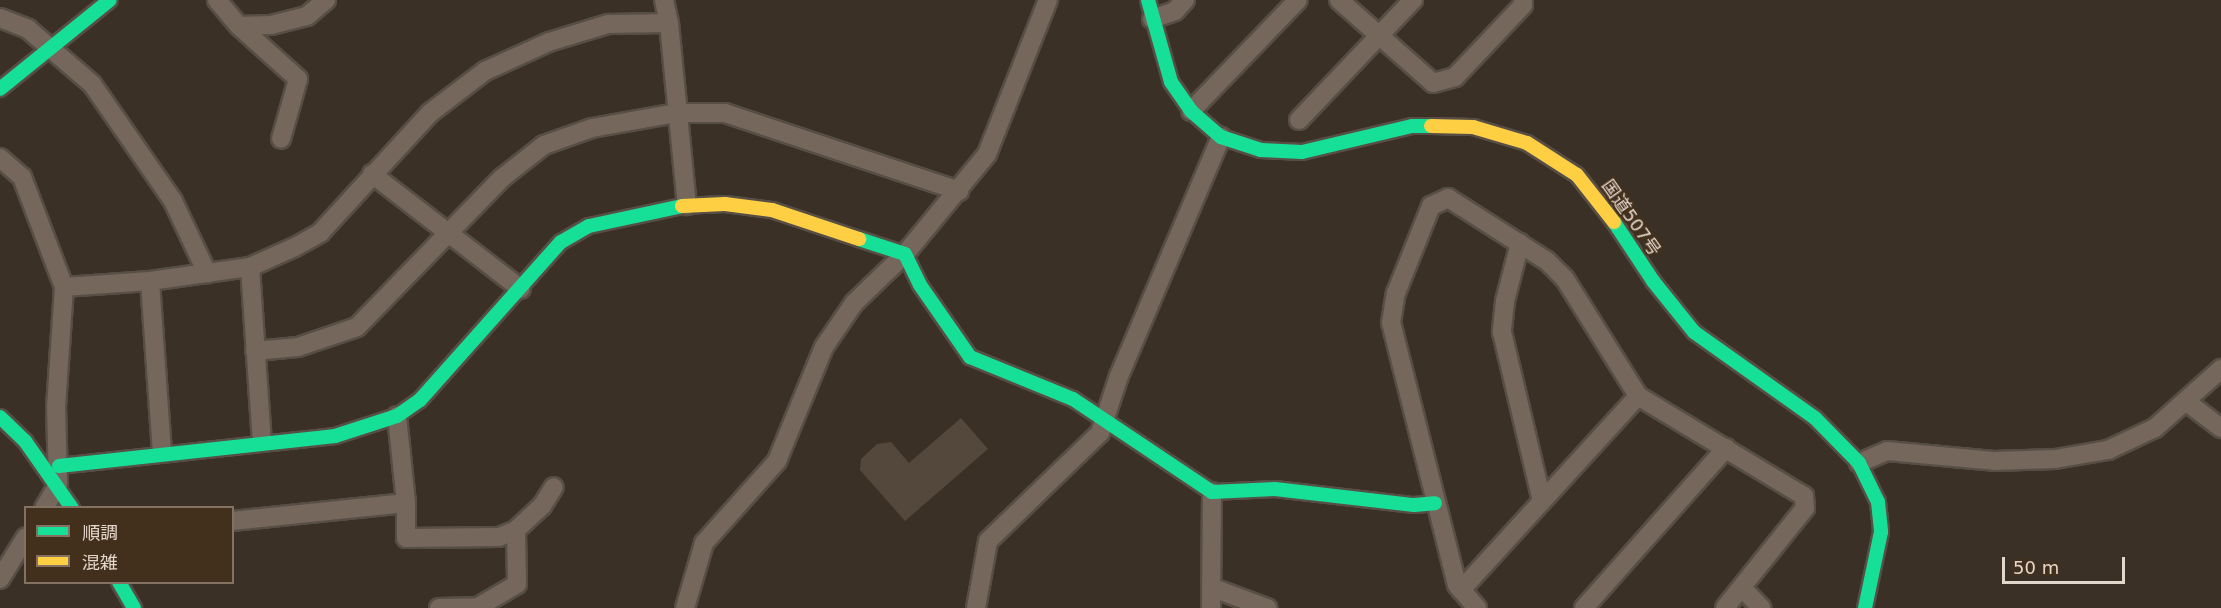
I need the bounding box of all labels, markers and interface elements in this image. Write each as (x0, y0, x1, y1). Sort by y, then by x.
street label: 国道507号 (1597, 176, 1665, 260)
legend (24, 506, 234, 584)
text: 順調 (82, 522, 118, 543)
scale bar (2005, 545, 2128, 583)
text: 混雑 (82, 552, 118, 573)
text: 50 m (2013, 557, 2059, 578)

